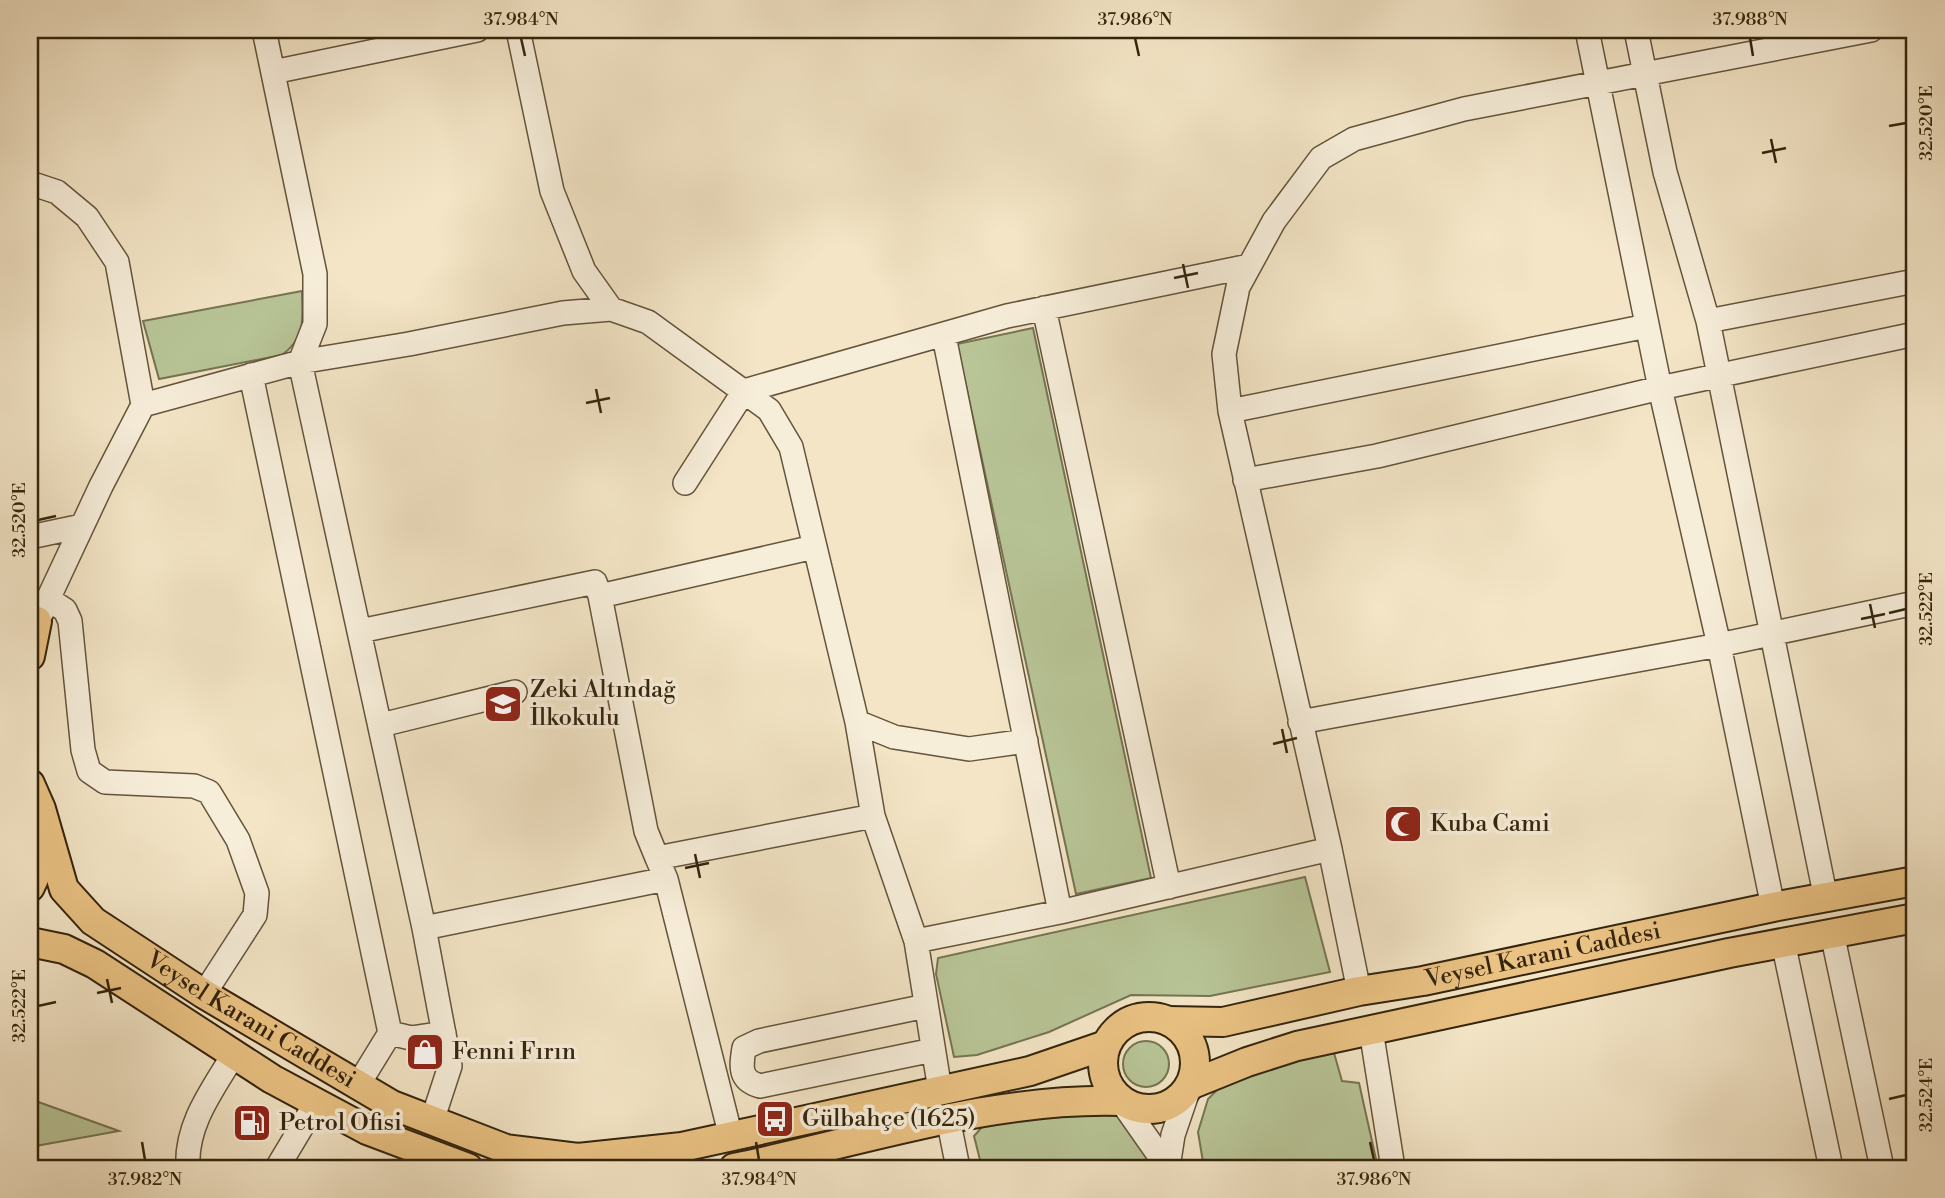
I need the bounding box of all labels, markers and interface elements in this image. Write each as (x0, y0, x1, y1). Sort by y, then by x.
text: 37.984°N (483, 8, 559, 31)
text: 37.986°N (1098, 8, 1173, 31)
text: 37.988°N (1712, 8, 1788, 31)
text: 32.520°E (1915, 85, 1938, 161)
text: 32.520°E (8, 482, 31, 558)
text: 32.522°E (1915, 572, 1938, 646)
place label: Zeki Altındağ İlkokulu (530, 675, 676, 733)
school or university icon: Zeki Altındağ İlkokulu (482, 683, 524, 725)
mosque icon: Kuba Cami (1382, 803, 1424, 845)
place label: Kuba Cami (1430, 809, 1550, 839)
street label: Veysel Karani Caddesi (1421, 916, 1664, 995)
street label: Veysel Karani Caddesi (139, 944, 361, 1095)
text: 32.522°E (8, 969, 31, 1043)
shop icon: Fenni Fırın (404, 1031, 446, 1073)
place label: Fenni Fırın (452, 1037, 576, 1067)
text: 32.524°E (1915, 1058, 1938, 1132)
bus stop icon: Gülbahçe (1625) (754, 1098, 796, 1140)
fuel station icon: Petrol Ofisi (231, 1102, 273, 1144)
place label: Gülbahçe (1625) (802, 1104, 976, 1134)
place label: Petrol Ofisi (279, 1108, 402, 1138)
text: 37.982°N (108, 1168, 183, 1191)
text: 37.984°N (721, 1168, 797, 1191)
text: 37.986°N (1337, 1168, 1412, 1191)

